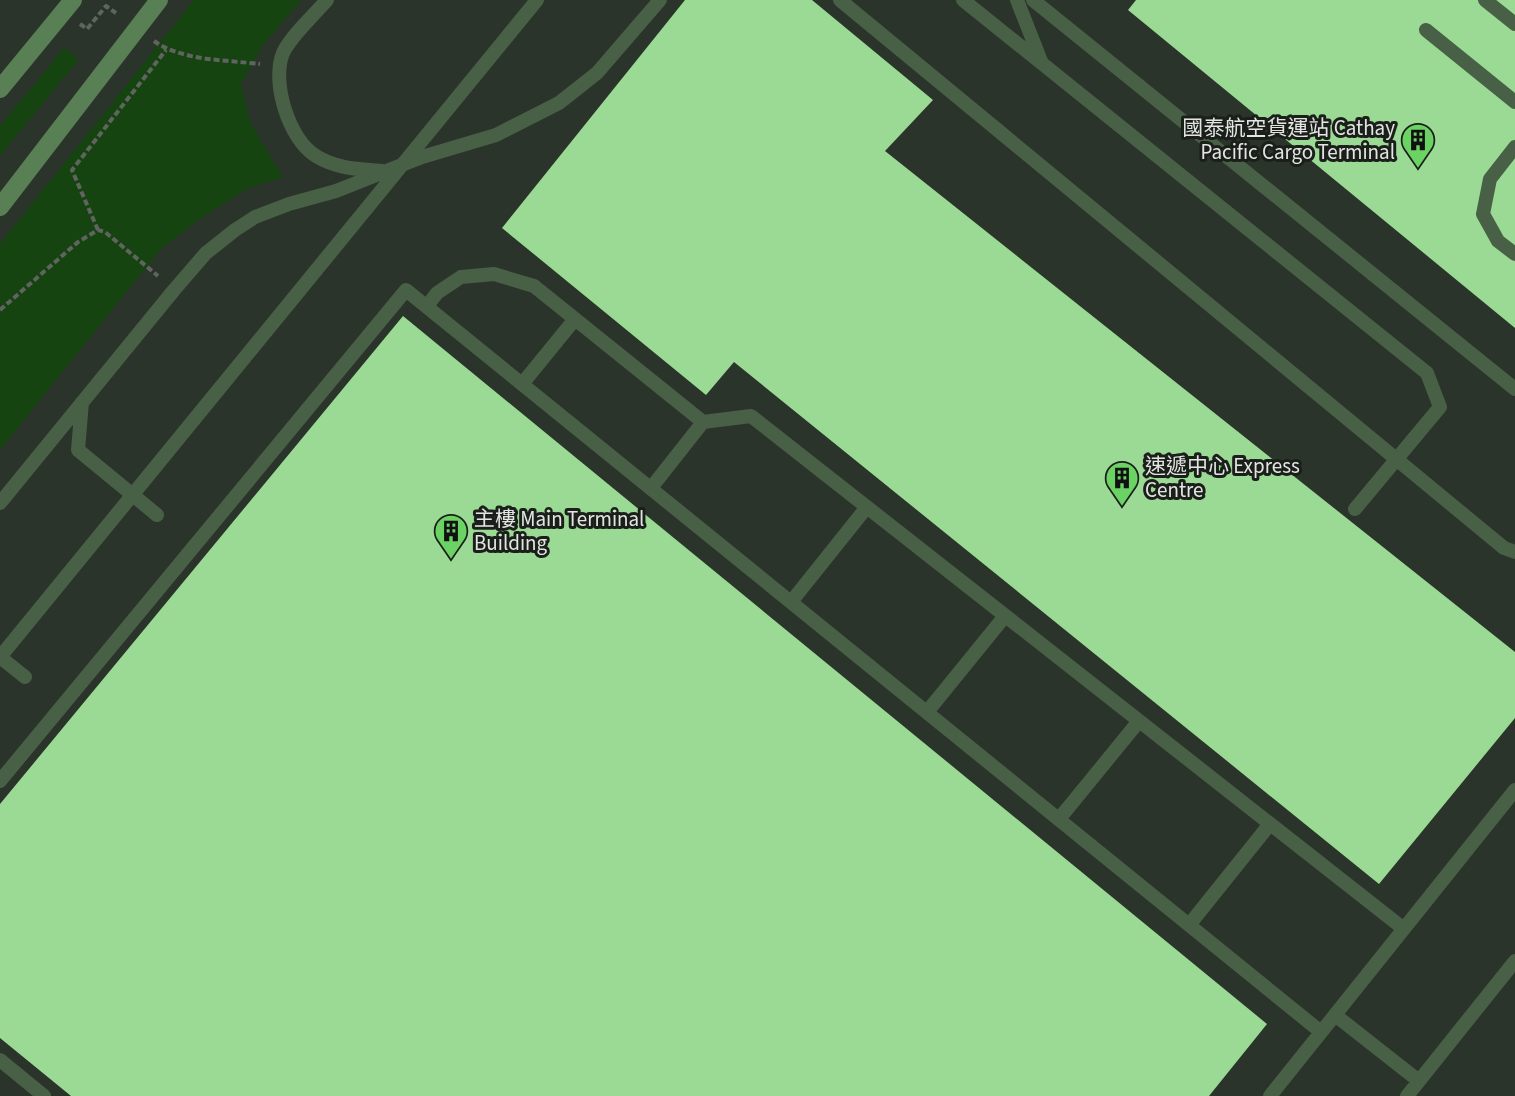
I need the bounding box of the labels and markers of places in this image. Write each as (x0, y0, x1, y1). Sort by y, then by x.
place label: 國泰航空貨運站 Cathay Pacific Cargo Terminal (1183, 113, 1395, 167)
building icon: 國泰航空貨運站 Cathay Pacific Cargo Terminal (1400, 122, 1436, 169)
place label: 速遞中心 Express Centre (1145, 451, 1300, 505)
building icon: 速遞中心 Express Centre (1104, 460, 1140, 507)
place label: 主樓 Main Terminal Building (474, 504, 644, 558)
building icon: 主樓 Main Terminal Building (433, 513, 469, 560)

